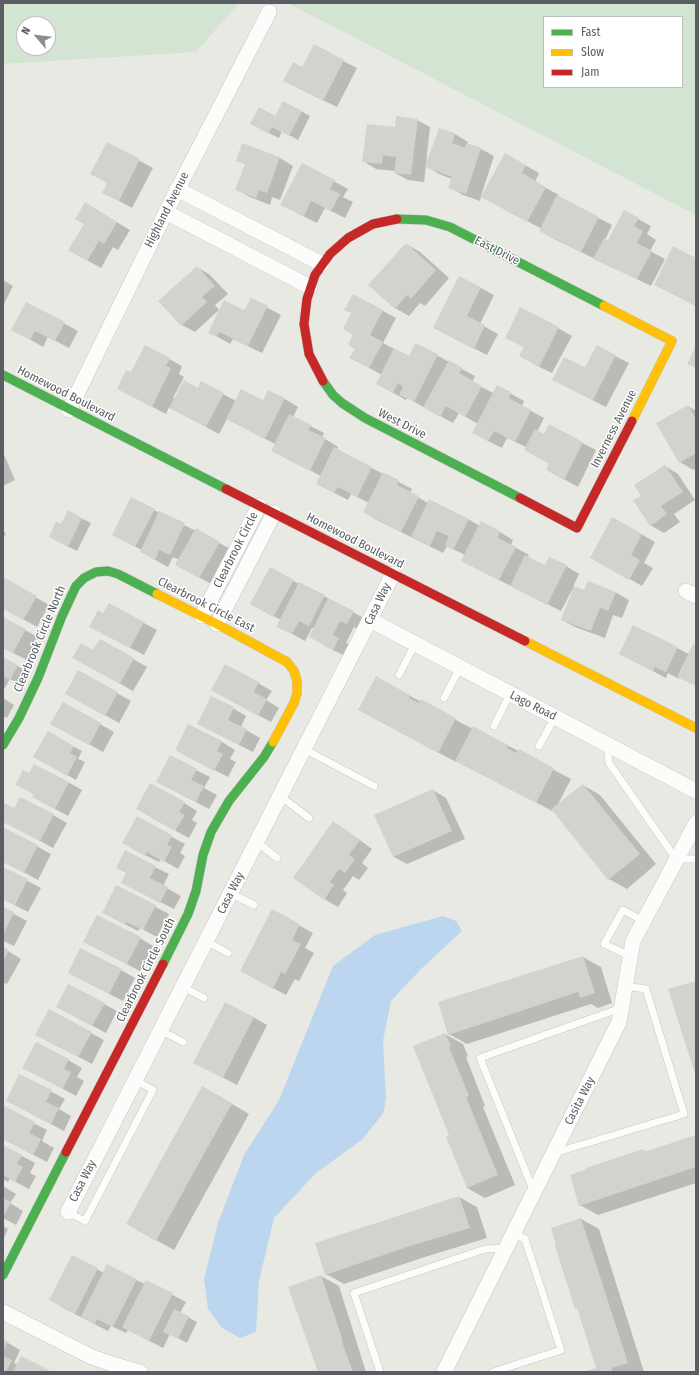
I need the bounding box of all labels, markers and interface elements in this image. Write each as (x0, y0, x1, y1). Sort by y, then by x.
north arrow (16, 16, 56, 56)
legend (543, 16, 683, 88)
text: N (19, 25, 33, 37)
text: Fast (581, 25, 600, 39)
text: Slow (581, 45, 604, 59)
text: Jam (581, 65, 599, 79)
street label: Highland Avenue (142, 170, 192, 250)
street label: East Drive (472, 234, 522, 268)
street label: Homewood Boulevard (15, 363, 117, 425)
street label: Inverness Avenue (588, 387, 640, 471)
street label: West Drive (376, 406, 428, 442)
street label: Clearbrook Circle (211, 510, 261, 590)
street label: Homewood Boulevard (304, 510, 406, 572)
street label: Clearbrook Circle East (155, 574, 257, 636)
street label: Casa Way (362, 581, 394, 627)
street label: Clearbrook Circle North (11, 584, 69, 694)
street label: Lago Road (507, 688, 559, 724)
street label: Casa Way (214, 870, 248, 916)
street label: Clearbrook Circle South (113, 916, 179, 1024)
street label: Casita Way (562, 1075, 598, 1127)
street label: Casa Way (66, 1158, 100, 1204)

